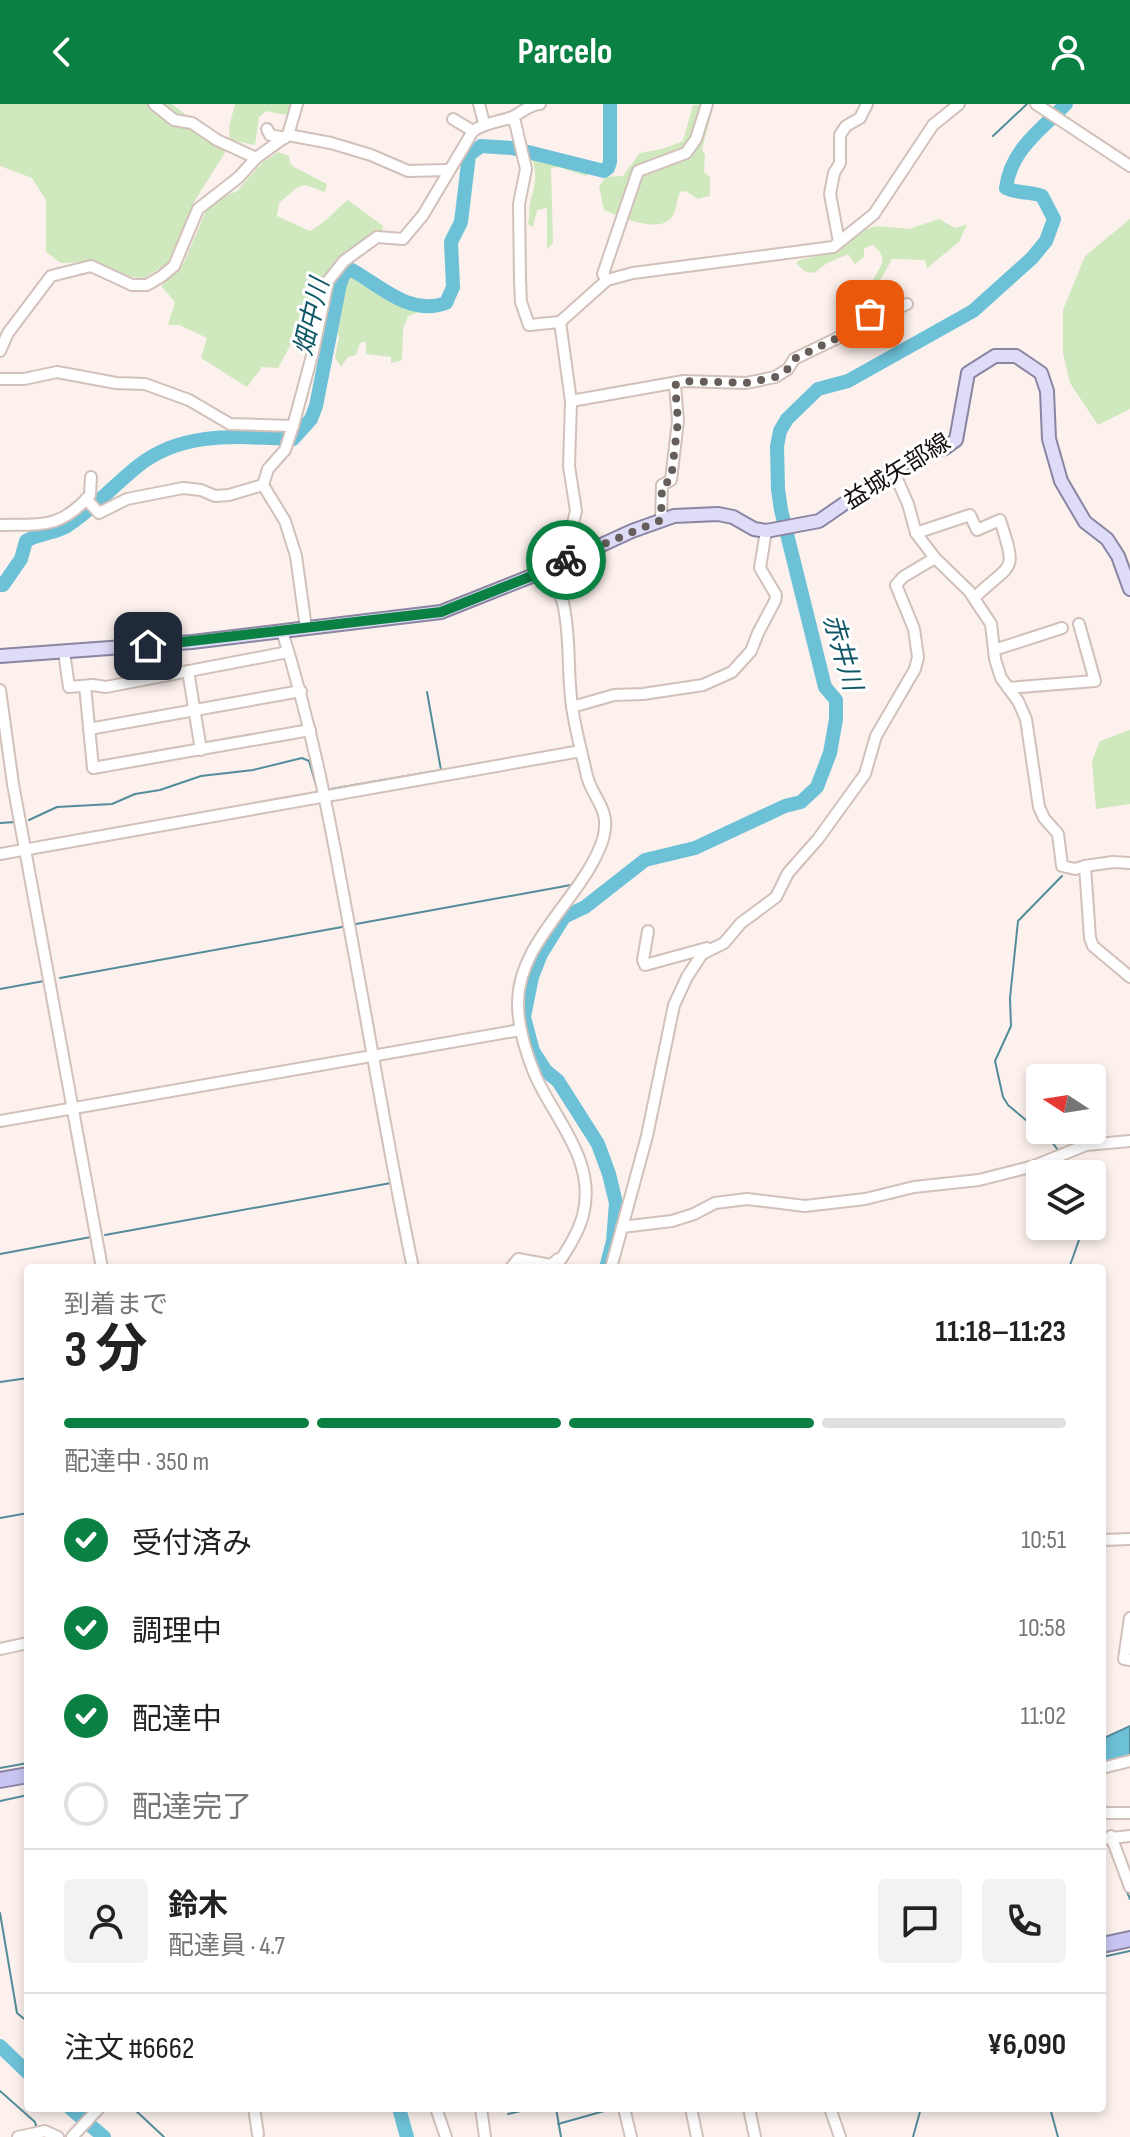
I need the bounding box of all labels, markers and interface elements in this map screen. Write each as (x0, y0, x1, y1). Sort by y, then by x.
icon: back (40, 30, 84, 74)
icon: person (1046, 30, 1090, 74)
text: Parcelo (518, 31, 612, 74)
water label: 畑中川 (289, 273, 337, 359)
pin (836, 280, 904, 348)
icon: bag (848, 292, 892, 336)
street label: 益城矢部線 (839, 427, 956, 516)
courier (526, 520, 606, 600)
icon: bike (544, 538, 588, 582)
water label: 赤井川 (816, 611, 868, 697)
pin (114, 612, 182, 680)
icon: home (126, 624, 170, 668)
north arrow (1026, 1064, 1106, 1144)
map controls (1026, 1064, 1106, 1240)
button: layers (1026, 1160, 1106, 1240)
text: 到着まで (64, 1290, 168, 1321)
text: 11:18–11:23 (936, 1314, 1066, 1350)
text: 3 分 (64, 1319, 147, 1382)
text: 配達中 · 350 m (64, 1447, 209, 1478)
icon: check (64, 1518, 108, 1562)
text: 10:51 (1021, 1525, 1066, 1556)
text: 受付済み (132, 1526, 252, 1562)
icon: check (64, 1606, 108, 1650)
text: 10:58 (1019, 1613, 1066, 1644)
text: 調理中 (132, 1614, 222, 1650)
icon: check (64, 1694, 108, 1738)
text: 11:02 (1021, 1701, 1066, 1732)
text: 配達中 (132, 1702, 222, 1738)
text: 配達完了 (132, 1790, 252, 1826)
button: person (64, 1879, 148, 1963)
button: chat (878, 1879, 962, 1963)
button: phone (982, 1879, 1066, 1963)
text: 鈴木 (168, 1888, 228, 1924)
text: 配達員 · 4.7 (168, 1931, 285, 1962)
text: ¥6,090 (987, 2027, 1066, 2063)
text: 注文 #6662 (64, 2031, 194, 2067)

